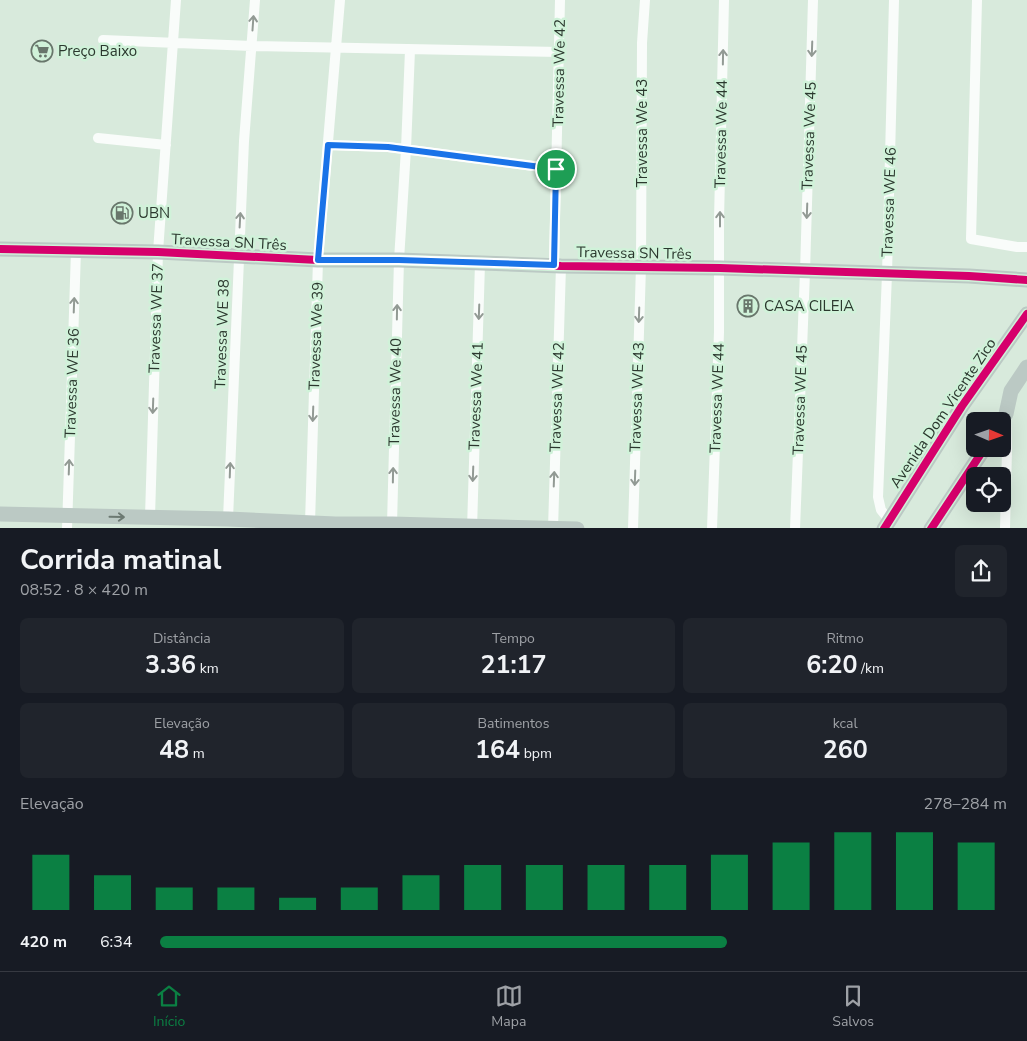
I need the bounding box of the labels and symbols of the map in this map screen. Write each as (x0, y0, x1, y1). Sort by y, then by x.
one-way arrow (249, 16, 258, 32)
street label: Travessa We 42 (548, 19, 570, 127)
supermarket icon: Preço Baixo (30, 39, 54, 63)
one-way arrow (807, 40, 816, 56)
place label: Preço Baixo (58, 41, 137, 61)
one-way arrow (718, 49, 728, 66)
street label: Travessa We 43 (632, 79, 652, 187)
street label: Travessa We 44 (710, 80, 732, 188)
street label: Travessa We 45 (797, 82, 821, 190)
street label: Travessa WE 46 (877, 147, 901, 257)
pin (535, 148, 577, 190)
fuel station icon: UBN (110, 201, 134, 225)
one-way arrow (802, 202, 812, 219)
place label: UBN (138, 203, 170, 223)
one-way arrow (715, 212, 724, 228)
one-way arrow (236, 213, 245, 229)
street label: Travessa SN Três (171, 229, 287, 255)
street label: Travessa SN Três (576, 242, 692, 264)
street label: Travessa WE 37 (144, 263, 168, 373)
street label: Travessa WE 38 (210, 279, 234, 389)
street label: Travessa We 39 (304, 282, 328, 390)
building icon: CASA CILEIA (736, 294, 760, 318)
place label: CASA CILEIA (764, 296, 854, 316)
one-way arrow (70, 297, 79, 313)
one-way arrow (474, 304, 483, 320)
one-way arrow (393, 305, 402, 321)
one-way arrow (635, 307, 644, 323)
street label: Travessa WE 36 (60, 328, 84, 438)
street label: Avenida Dom Vicente Zico (885, 334, 1001, 492)
street label: Travessa We 40 (384, 338, 406, 446)
street label: Travessa We 41 (464, 342, 488, 450)
street label: Travessa WE 42 (545, 342, 569, 452)
street label: Travessa WE 43 (625, 342, 649, 452)
street label: Travessa WE 44 (705, 343, 729, 453)
street label: Travessa WE 45 (788, 345, 812, 455)
one-way arrow (149, 398, 158, 414)
one-way arrow (309, 405, 318, 421)
north arrow (966, 412, 1011, 458)
one-way arrow (65, 460, 74, 476)
one-way arrow (225, 462, 234, 478)
one-way arrow (469, 466, 478, 482)
one-way arrow (389, 467, 398, 483)
one-way arrow (630, 469, 640, 485)
one-way arrow (550, 471, 559, 487)
one-way arrow (108, 512, 124, 522)

